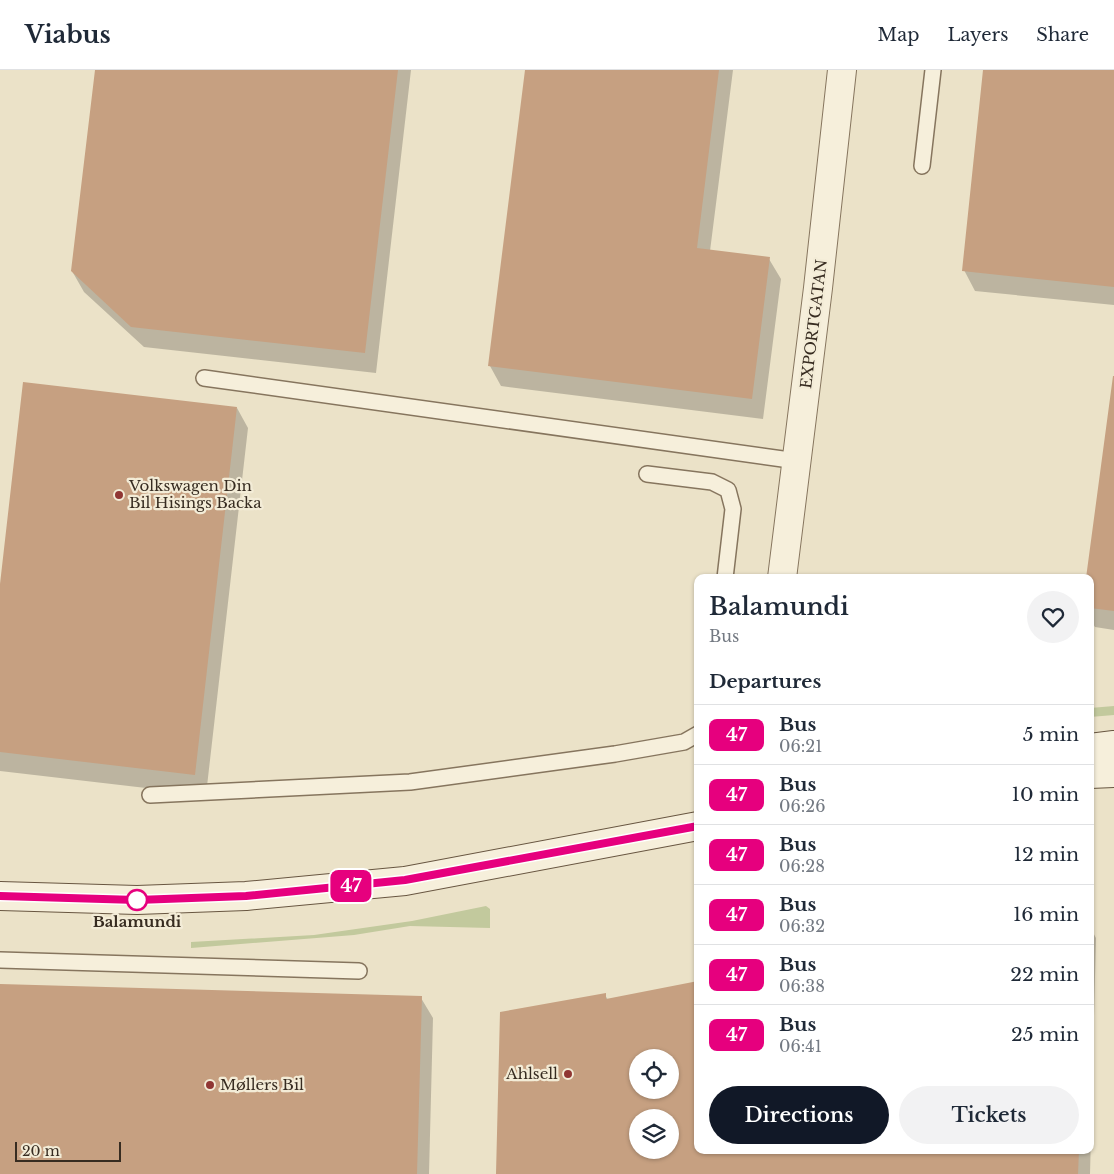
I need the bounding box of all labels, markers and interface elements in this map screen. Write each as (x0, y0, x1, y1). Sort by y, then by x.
text: Viabus (25, 20, 111, 49)
text: Map (878, 24, 919, 46)
text: Layers (947, 24, 1008, 46)
text: Share (1036, 24, 1089, 46)
street label: EXPORTGATAN (796, 258, 831, 390)
place label: Volkswagen Din Bil Hisings Backa (128, 476, 262, 512)
marker: Volkswagen Din Bil Hisings Backa (113, 489, 125, 501)
button: heart (1027, 591, 1079, 643)
text: Balamundi (709, 592, 849, 621)
text: Bus (709, 626, 739, 646)
text: Departures (709, 670, 821, 693)
text: Bus (779, 713, 816, 736)
text: 5 min (1023, 723, 1079, 746)
text: 47 (726, 724, 747, 746)
text: 06:21 (779, 736, 822, 756)
text: Bus (779, 773, 816, 796)
text: 10 min (1012, 783, 1079, 806)
text: 47 (726, 784, 747, 806)
text: 06:26 (779, 796, 825, 816)
text: Bus (779, 833, 816, 856)
text: 12 min (1013, 843, 1079, 866)
text: 47 (726, 844, 747, 866)
text: 06:28 (779, 856, 825, 876)
line badge: 47 (328, 870, 374, 902)
text: 47 (340, 875, 362, 897)
marker: Balamundi (126, 889, 148, 911)
text: Bus (779, 893, 816, 916)
text: 16 min (1013, 903, 1079, 926)
text: 47 (726, 904, 747, 926)
place label: Balamundi (93, 912, 182, 931)
text: 06:32 (779, 916, 825, 936)
text: Bus (779, 953, 816, 976)
text: 22 min (1010, 963, 1079, 986)
text: 47 (726, 964, 747, 986)
text: 06:38 (779, 976, 825, 996)
text: Bus (779, 1013, 816, 1036)
text: 25 min (1011, 1023, 1079, 1046)
text: 47 (726, 1024, 747, 1046)
text: 06:41 (779, 1036, 822, 1056)
map controls (629, 1049, 679, 1159)
button: locate (629, 1049, 679, 1099)
place label: Ahlsell (505, 1064, 558, 1083)
marker: Ahlsell (562, 1068, 574, 1080)
place label: Møllers Bil (220, 1075, 304, 1094)
marker: Møllers Bil (204, 1079, 216, 1091)
button: Directions (709, 1086, 889, 1144)
button: Tickets (899, 1086, 1079, 1144)
button: layers (629, 1109, 679, 1159)
scale bar (15, 1139, 121, 1162)
text: 20 m (22, 1142, 60, 1160)

